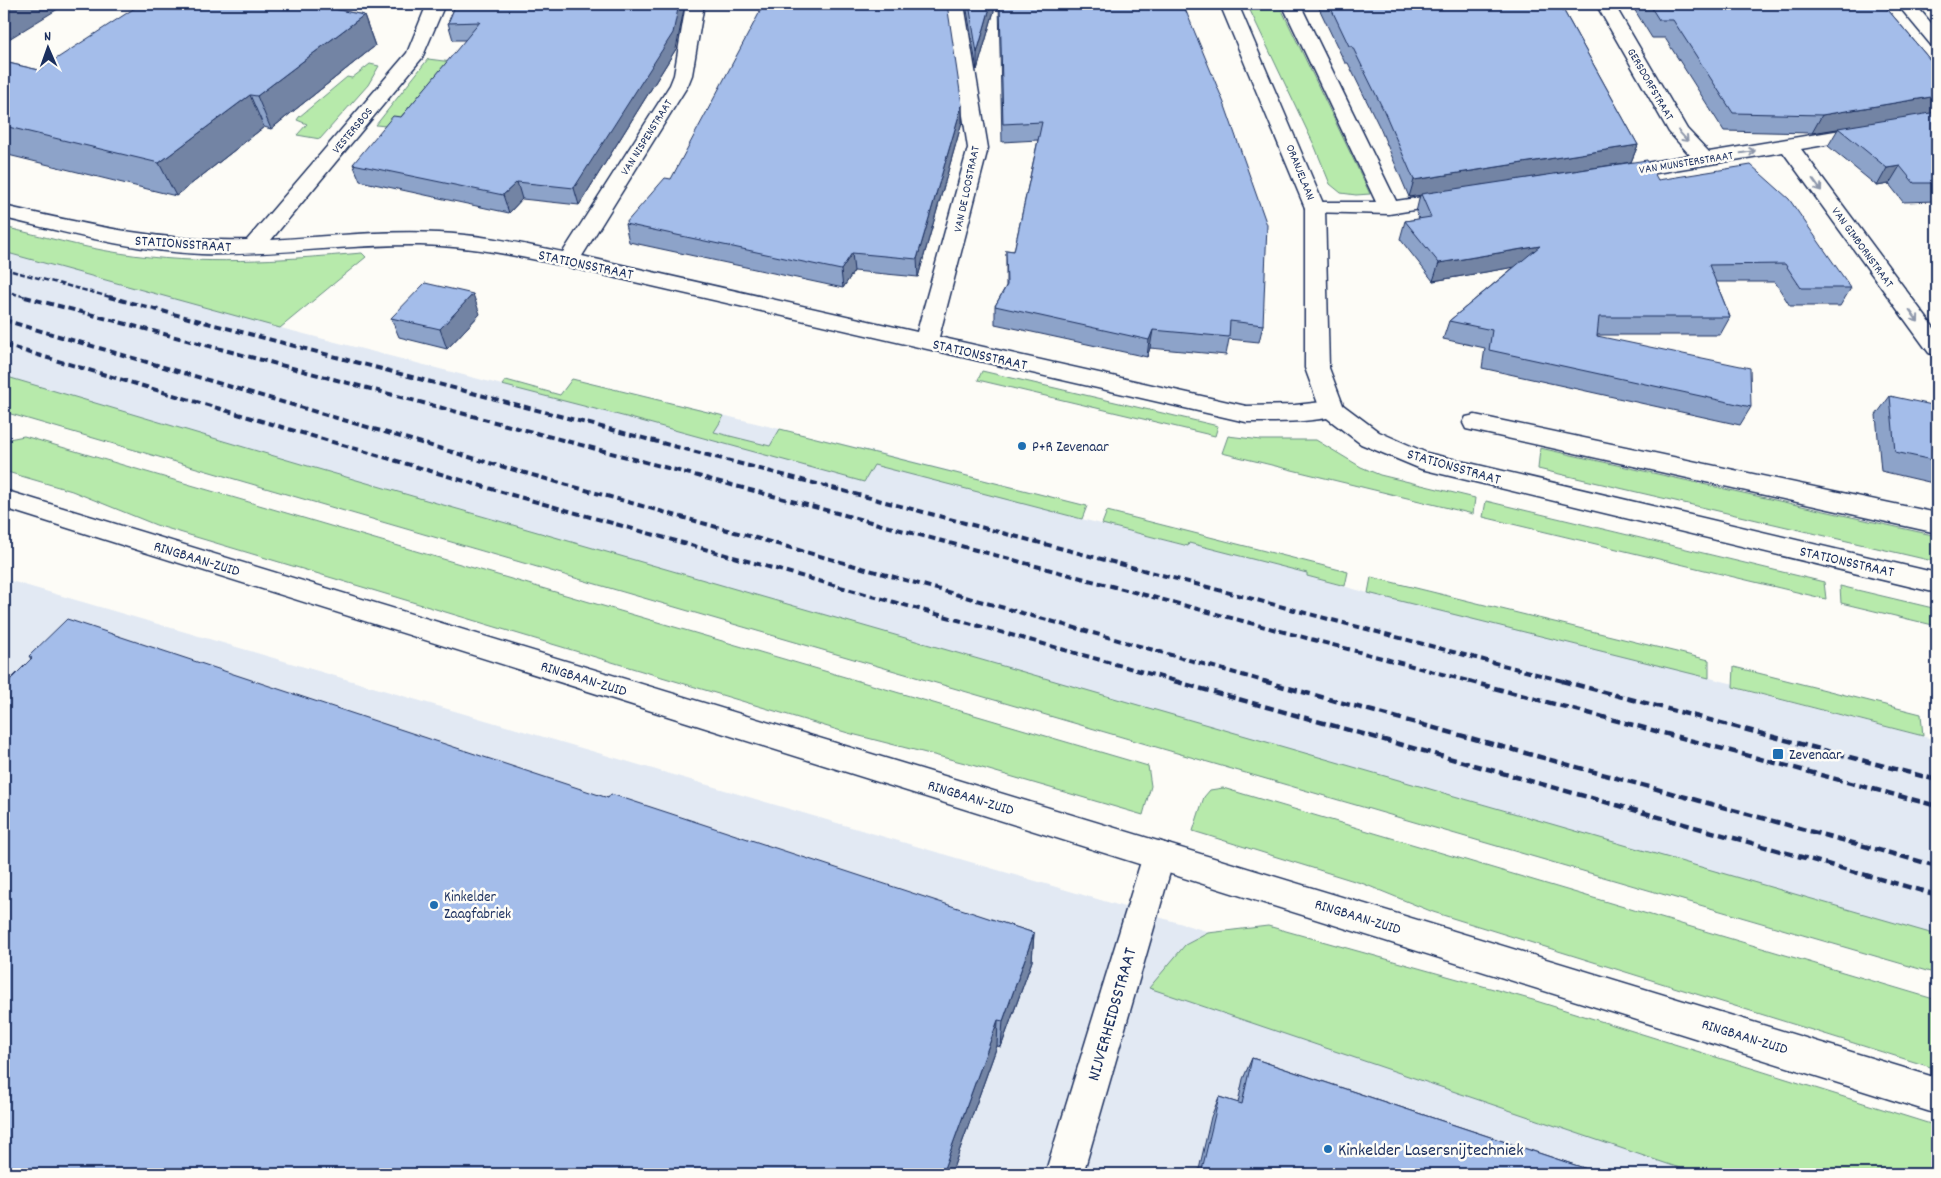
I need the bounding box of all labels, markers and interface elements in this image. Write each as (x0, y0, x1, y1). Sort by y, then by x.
north arrow (22, 22, 72, 72)
text: N (44, 27, 52, 47)
street label: GERSDORFSTRAAT (1622, 46, 1677, 124)
street label: VAN NISPENSTRAAT (617, 96, 678, 179)
street label: VESTERSBOS (329, 104, 378, 158)
one-way arrow (1677, 129, 1689, 142)
street label: ORANJELAAN (1281, 142, 1319, 203)
street label: VAN DE LOOSTRAAT (950, 144, 985, 234)
one-way arrow (1740, 146, 1756, 156)
street label: VAN MUNSTERSTRAAT (1638, 148, 1735, 179)
one-way arrow (1812, 178, 1823, 191)
street label: VAN GIMBORNSTRAAT (1827, 204, 1897, 292)
street label: STATIONSSTRAAT (134, 231, 232, 259)
street label: STATIONSSTRAAT (536, 245, 635, 287)
one-way arrow (1909, 309, 1919, 323)
street label: STATIONSSTRAAT (930, 334, 1029, 378)
place label: P+R Zevenaar (1032, 437, 1109, 459)
marker: P+R Zevenaar (1016, 440, 1028, 452)
street label: STATIONSSTRAAT (1404, 444, 1503, 492)
street label: RINGBAAN-ZUID (151, 536, 243, 584)
street label: STATIONSSTRAAT (1797, 541, 1896, 585)
street label: RINGBAAN-ZUID (538, 656, 630, 704)
place label: Zevenaar (1789, 745, 1842, 767)
marker: Zevenaar (1771, 747, 1785, 761)
street label: RINGBAAN-ZUID (925, 775, 1017, 823)
place label: Kinkelder Zaagfabriek (444, 887, 511, 926)
street label: RINGBAAN-ZUID (1312, 894, 1404, 942)
marker: Kinkelder Zaagfabriek (428, 899, 440, 911)
street label: NIJVERHEIDSSTRAAT (1082, 945, 1144, 1084)
street label: RINGBAAN-ZUID (1699, 1014, 1791, 1062)
place label: Kinkelder Lasersnijtechniek (1338, 1139, 1524, 1164)
marker: Kinkelder Lasersnijtechniek (1322, 1143, 1334, 1155)

